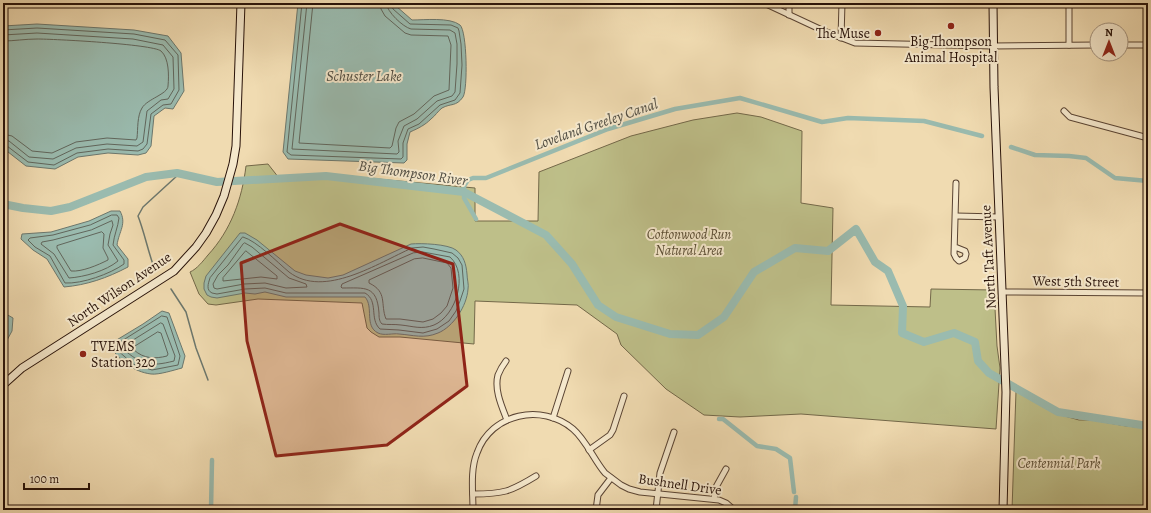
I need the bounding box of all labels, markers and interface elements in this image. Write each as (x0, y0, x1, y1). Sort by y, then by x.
marker: Big Thompson Animal Hospital (946, 21, 956, 31)
north arrow (1089, 22, 1129, 62)
place label: The Muse (816, 24, 870, 43)
text: N (1105, 25, 1113, 40)
marker: The Muse (873, 28, 883, 38)
place label: Big Thompson Animal Hospital (904, 32, 998, 67)
water label: Schuster Lake (326, 66, 402, 86)
water label: Loveland Greeley Canal (532, 93, 661, 155)
water label: Big Thompson River (357, 155, 469, 191)
street label: North Taft Avenue (976, 205, 1001, 309)
park label: Cottonwood Run Natural Area (647, 225, 731, 260)
street label: North Wilson Avenue (64, 248, 175, 331)
street label: West 5th Street (1032, 271, 1120, 292)
place label: TVEMS Station 320 (91, 337, 155, 372)
marker: TVEMS Station 320 (78, 349, 88, 359)
park label: Centennial Park (1017, 454, 1101, 473)
scale bar (24, 465, 89, 491)
street label: Bushnell Drive (637, 469, 723, 500)
text: 100 m (30, 471, 59, 487)

